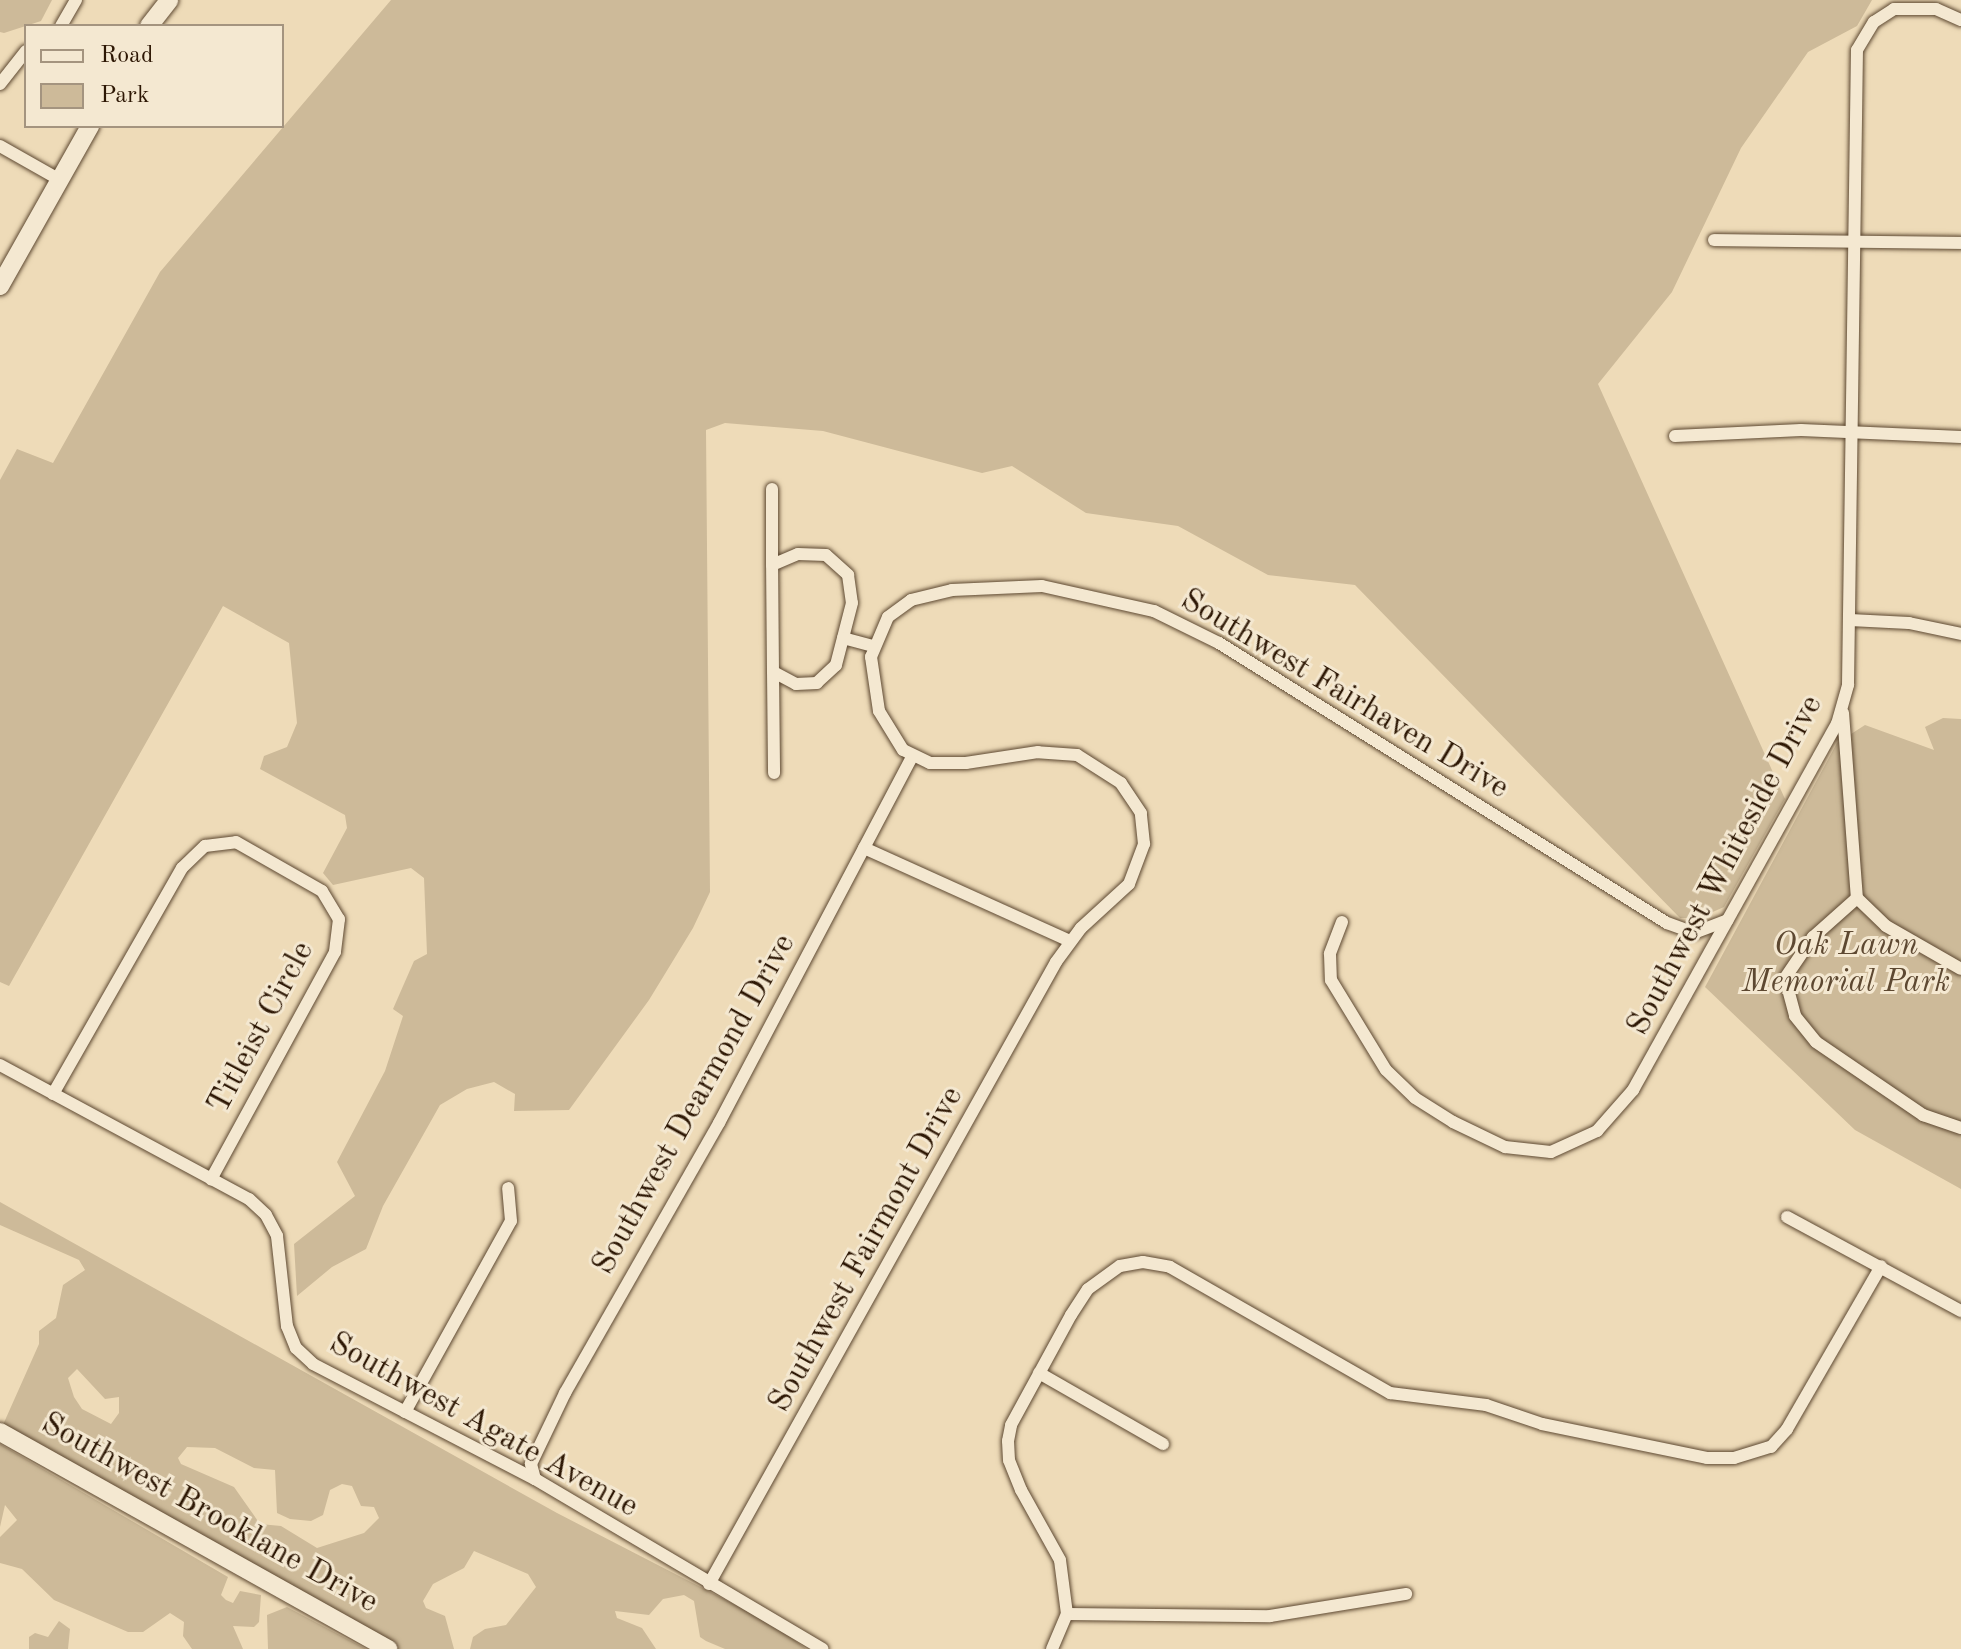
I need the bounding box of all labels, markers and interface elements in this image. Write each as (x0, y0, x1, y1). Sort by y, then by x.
legend (24, 24, 284, 128)
text: Road (100, 44, 153, 68)
text: Park (100, 84, 149, 108)
street label: Southwest Fairhaven Drive (1173, 582, 1515, 808)
street label: Southwest Whiteside Drive (1620, 689, 1832, 1043)
street label: Southwest Dearmond Drive (585, 928, 805, 1282)
park label: Oak Lawn Memorial Park (1742, 928, 1950, 1003)
street label: Titleist Circle (201, 935, 323, 1121)
street label: Southwest Fairmont Drive (761, 1081, 973, 1419)
street label: Southwest Agate Avenue (322, 1325, 644, 1527)
street label: Southwest Brooklane Drive (34, 1405, 384, 1623)

